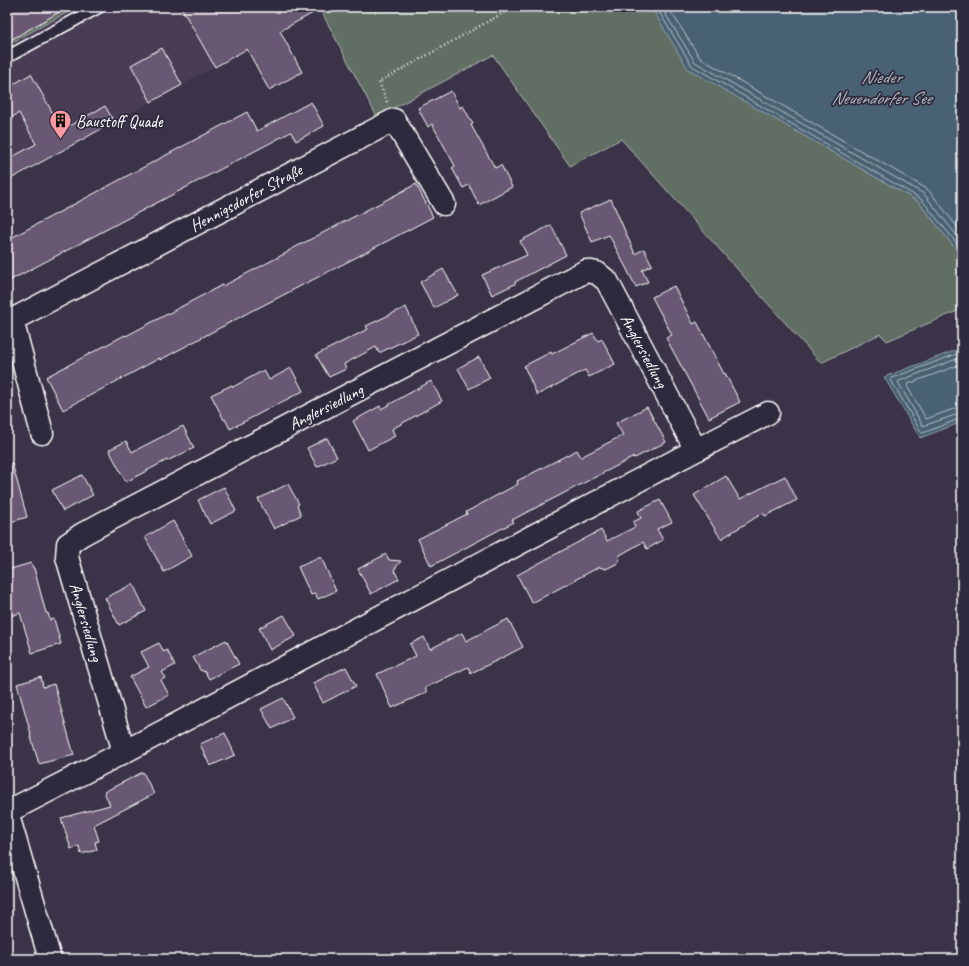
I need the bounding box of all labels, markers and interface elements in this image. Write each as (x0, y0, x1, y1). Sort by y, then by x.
water label: Nieder Neuendorfer See (831, 66, 934, 109)
building icon: Baustoff Quade (48, 108, 74, 141)
place label: Baustoff Quade (76, 111, 164, 132)
street label: Hennigsdorfer Straße (186, 159, 307, 236)
street label: Anglersiedlung (616, 310, 673, 392)
street label: Anglersiedlung (285, 379, 368, 435)
street label: Anglersiedlung (65, 580, 107, 665)

